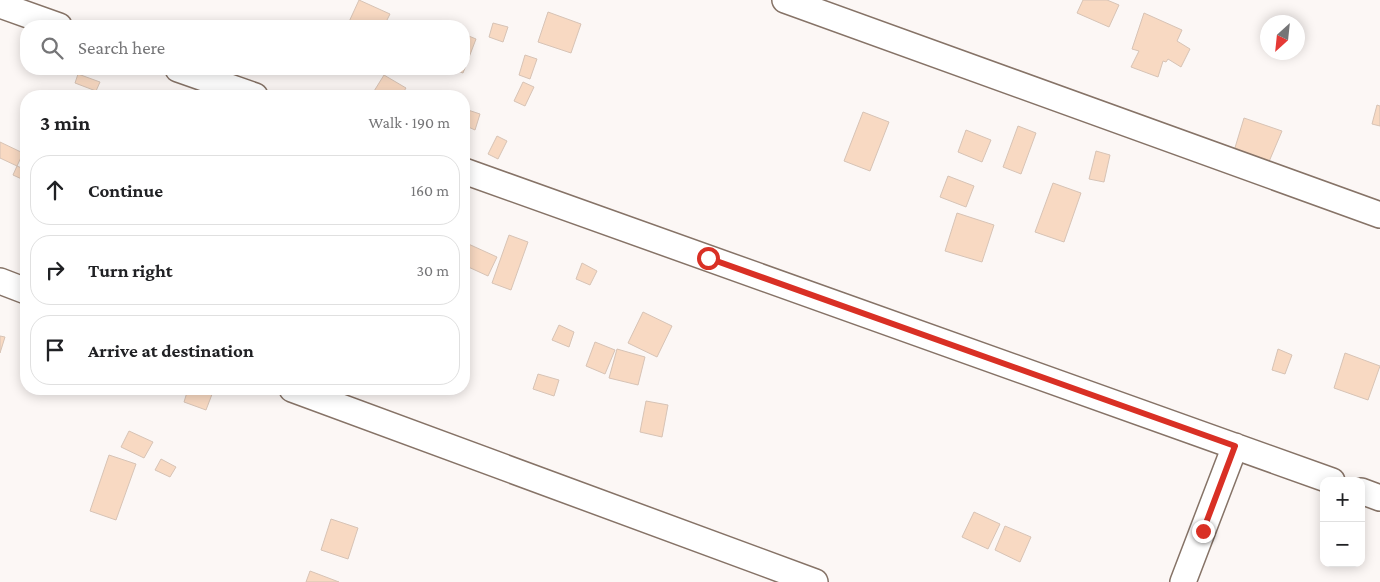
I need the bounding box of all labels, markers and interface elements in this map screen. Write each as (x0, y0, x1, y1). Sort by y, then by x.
north arrow (1260, 15, 1305, 60)
search box (20, 20, 470, 75)
icon: search (38, 34, 66, 62)
text: Search here (78, 37, 165, 58)
text: 3 min (40, 111, 90, 135)
text: Walk · 190 m (369, 114, 450, 131)
icon: ahead (41, 176, 69, 204)
text: Continue (88, 180, 163, 201)
text: 160 m (411, 182, 449, 199)
route start (697, 247, 720, 270)
icon: right (41, 256, 69, 284)
text: Turn right (88, 260, 173, 281)
text: 30 m (417, 262, 449, 279)
icon: arrive (41, 336, 69, 364)
text: Arrive at destination (88, 340, 254, 361)
map controls (1320, 477, 1365, 567)
button: + (1320, 477, 1365, 522)
route end (1192, 520, 1215, 543)
button: − (1320, 522, 1365, 567)

